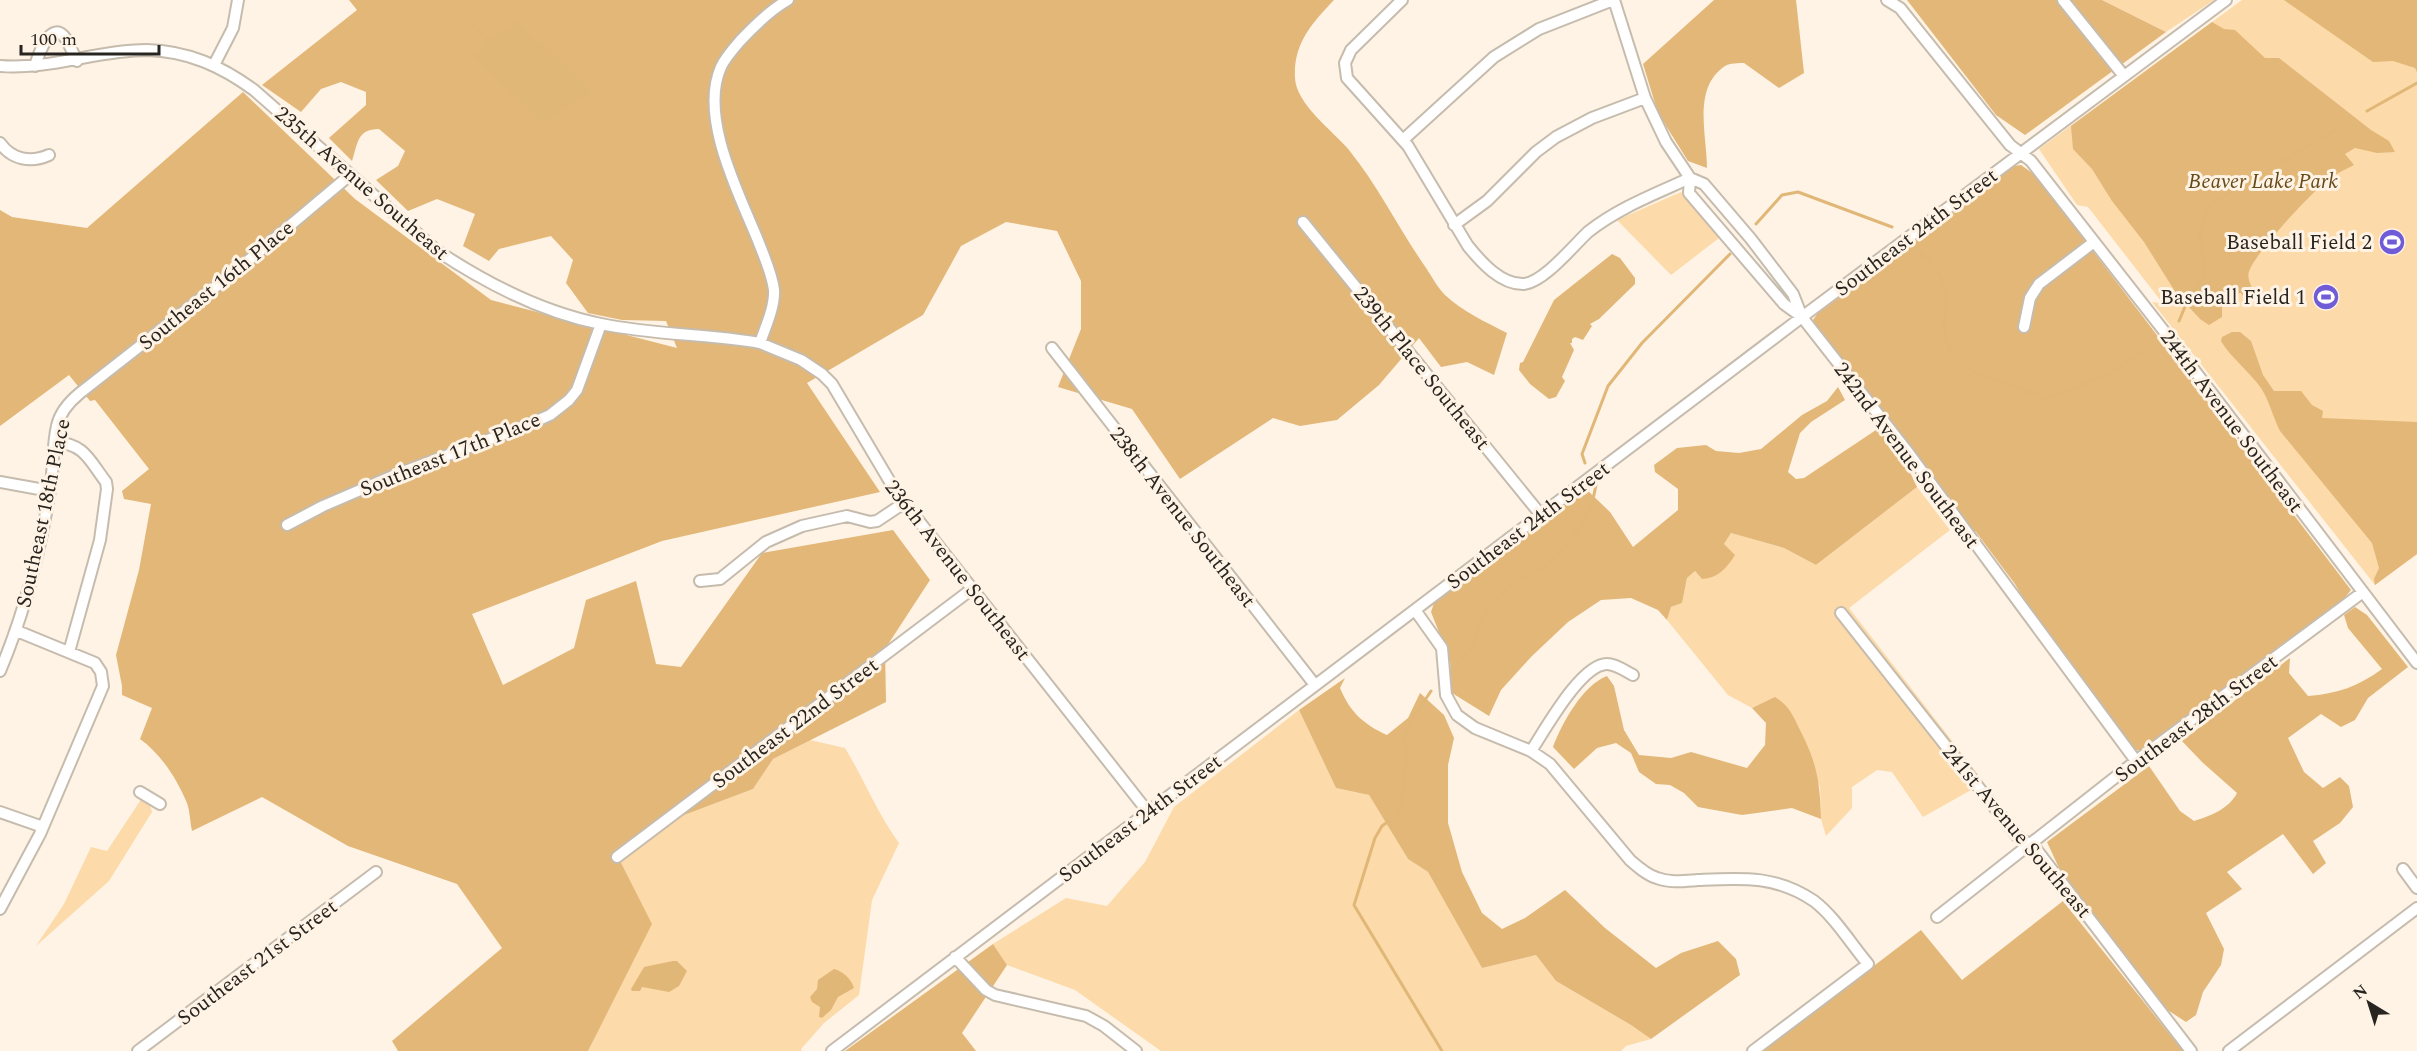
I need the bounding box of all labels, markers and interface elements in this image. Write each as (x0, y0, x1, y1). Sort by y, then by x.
scale bar (21, 18, 159, 56)
text: 100 m (30, 26, 77, 53)
street label: 235th Avenue Southeast (267, 99, 456, 269)
street label: Southeast 24th Street (1828, 161, 2005, 305)
park label: Beaver Lake Park (2188, 166, 2338, 198)
street label: Southeast 16th Place (132, 213, 301, 359)
place label: Baseball Field 2 (2226, 227, 2372, 259)
sports icon: Baseball Field 2 (2377, 227, 2407, 257)
street label: 239th Place Southeast (1345, 280, 1498, 458)
place label: Baseball Field 1 (2160, 282, 2306, 314)
sports icon: Baseball Field 1 (2311, 282, 2341, 312)
street label: 244th Avenue Southeast (2152, 323, 2311, 520)
street label: 242nd Avenue Southeast (1825, 356, 1987, 556)
street label: Southeast 17th Place (355, 404, 546, 506)
street label: Southeast 18th Place (8, 416, 80, 611)
street label: 238th Avenue Southeast (1101, 420, 1263, 615)
street label: Southeast 24th Street (1440, 454, 1617, 598)
street label: 236th Avenue Southeast (876, 473, 1038, 668)
street label: Southeast 28th Street (2108, 647, 2285, 791)
street label: Southeast 22nd Street (705, 650, 886, 797)
street label: 241st Avenue Southeast (1934, 738, 2099, 926)
street label: Southeast 24th Street (1052, 747, 1229, 891)
street label: Southeast 21st Street (170, 892, 345, 1034)
north arrow (2339, 973, 2399, 1033)
text: N (2348, 978, 2373, 1005)

